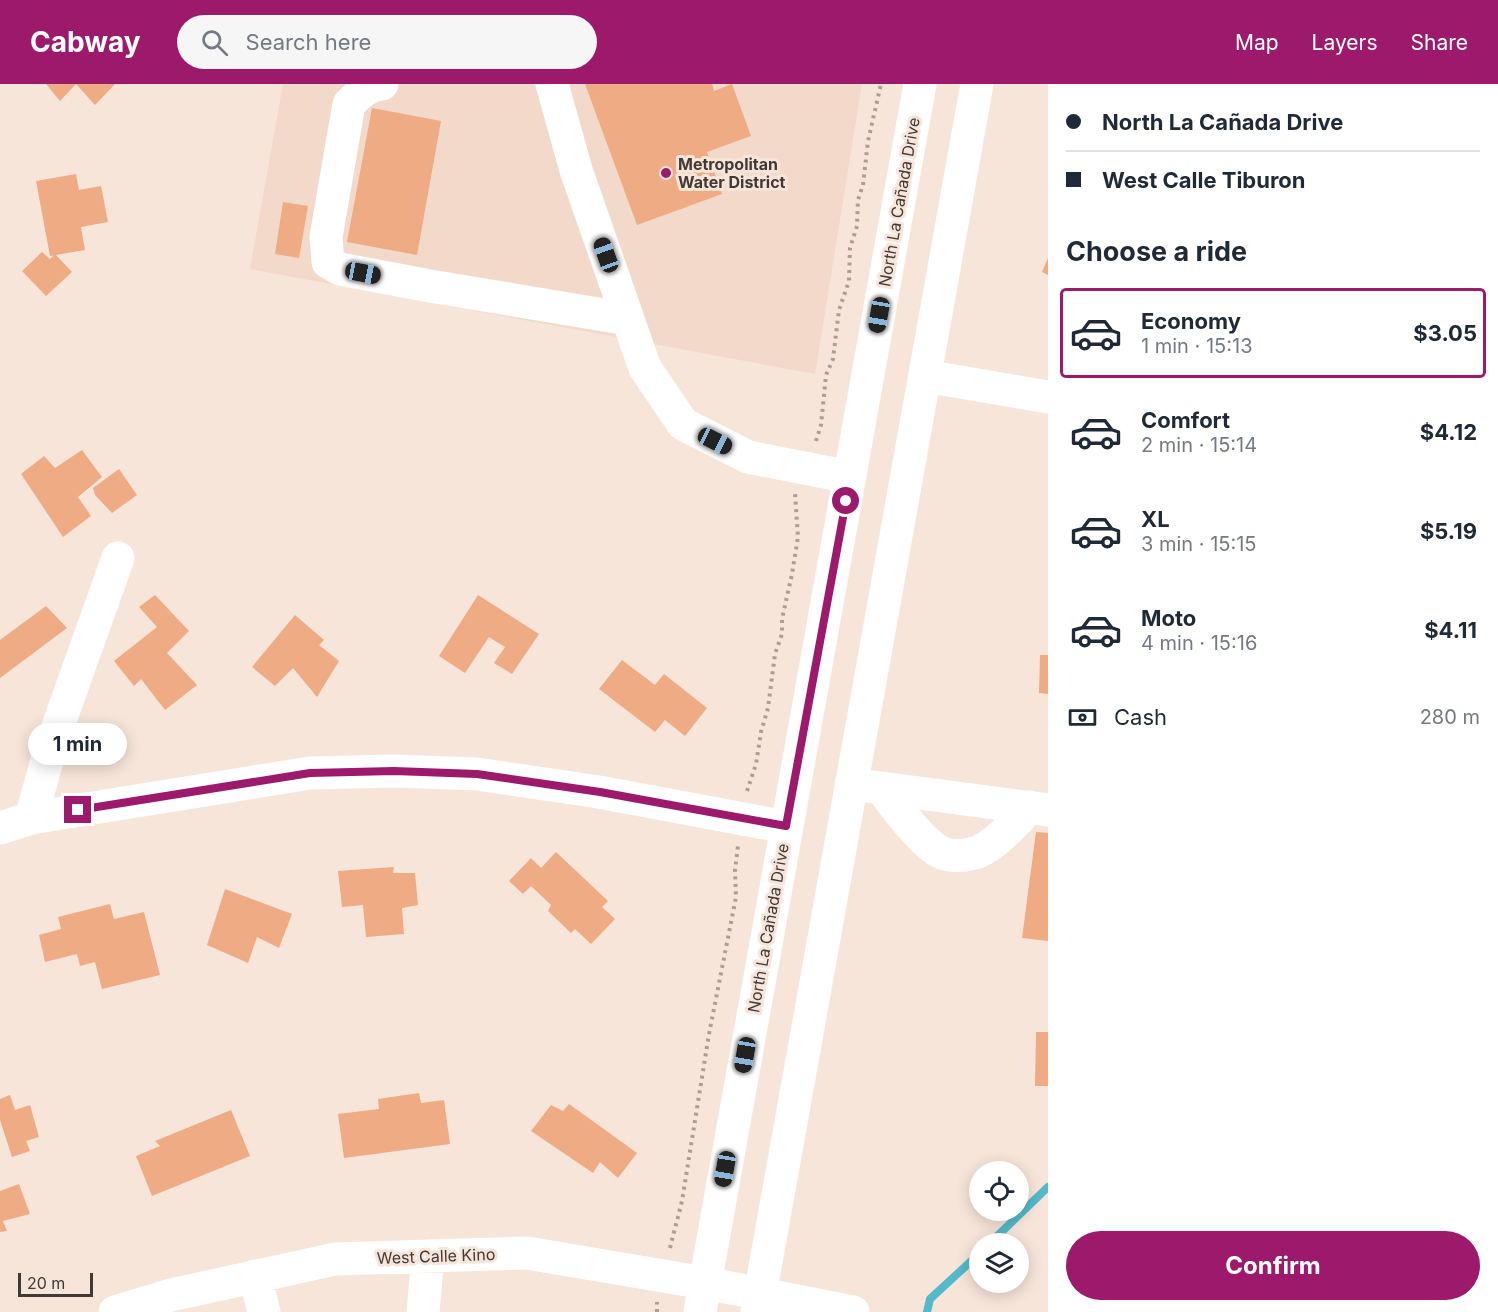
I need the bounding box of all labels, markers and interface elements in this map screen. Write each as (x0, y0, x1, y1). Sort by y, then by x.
search box (177, 15, 597, 69)
text: Cabway (30, 25, 141, 59)
icon: search (198, 26, 231, 59)
text: Search here (246, 29, 371, 55)
text: Map (1235, 30, 1279, 55)
text: Layers (1312, 30, 1378, 55)
text: Share (1411, 30, 1468, 55)
text: North La Cañada Drive (1102, 109, 1343, 135)
street label: North La Cañada Drive (874, 116, 924, 288)
place label: Metropolitan Water District (678, 154, 786, 192)
marker: Metropolitan Water District (659, 166, 673, 180)
text: West Calle Tiburon (1102, 167, 1306, 193)
car (591, 235, 621, 275)
text: Choose a ride (1066, 235, 1247, 268)
car (344, 261, 382, 285)
car (867, 296, 891, 334)
icon: car (1069, 306, 1123, 360)
text: Economy (1141, 308, 1241, 334)
text: $3.05 (1413, 320, 1477, 346)
text: 1 min · 15:13 (1141, 334, 1253, 358)
icon: car (1069, 405, 1123, 459)
text: Comfort (1141, 407, 1230, 433)
text: $4.12 (1420, 419, 1477, 445)
car (695, 425, 735, 457)
text: 2 min · 15:14 (1141, 433, 1257, 457)
route start (832, 487, 859, 514)
icon: car (1069, 504, 1123, 558)
text: XL (1141, 506, 1170, 532)
text: $5.19 (1420, 518, 1477, 544)
text: 3 min · 15:15 (1141, 532, 1257, 556)
icon: car (1069, 603, 1123, 657)
text: Moto (1141, 605, 1196, 631)
text: $4.11 (1424, 617, 1477, 643)
text: 4 min · 15:16 (1141, 631, 1257, 655)
icon: cash (1066, 701, 1099, 734)
text: Cash (1114, 704, 1167, 730)
text: 280 m (1420, 705, 1480, 729)
callout: 1 min (28, 723, 128, 765)
text: 1 min (53, 732, 102, 756)
route end (64, 796, 91, 823)
street label: North La Cañada Drive (743, 842, 793, 1014)
car (733, 1036, 757, 1074)
car (713, 1150, 737, 1188)
map controls (969, 1161, 1029, 1293)
button: locate (969, 1161, 1029, 1221)
button: Confirm (1066, 1231, 1480, 1300)
button: layers (969, 1233, 1029, 1293)
street label: West Calle Kino (376, 1244, 496, 1268)
scale bar (18, 1270, 93, 1298)
text: 20 m (27, 1273, 65, 1293)

